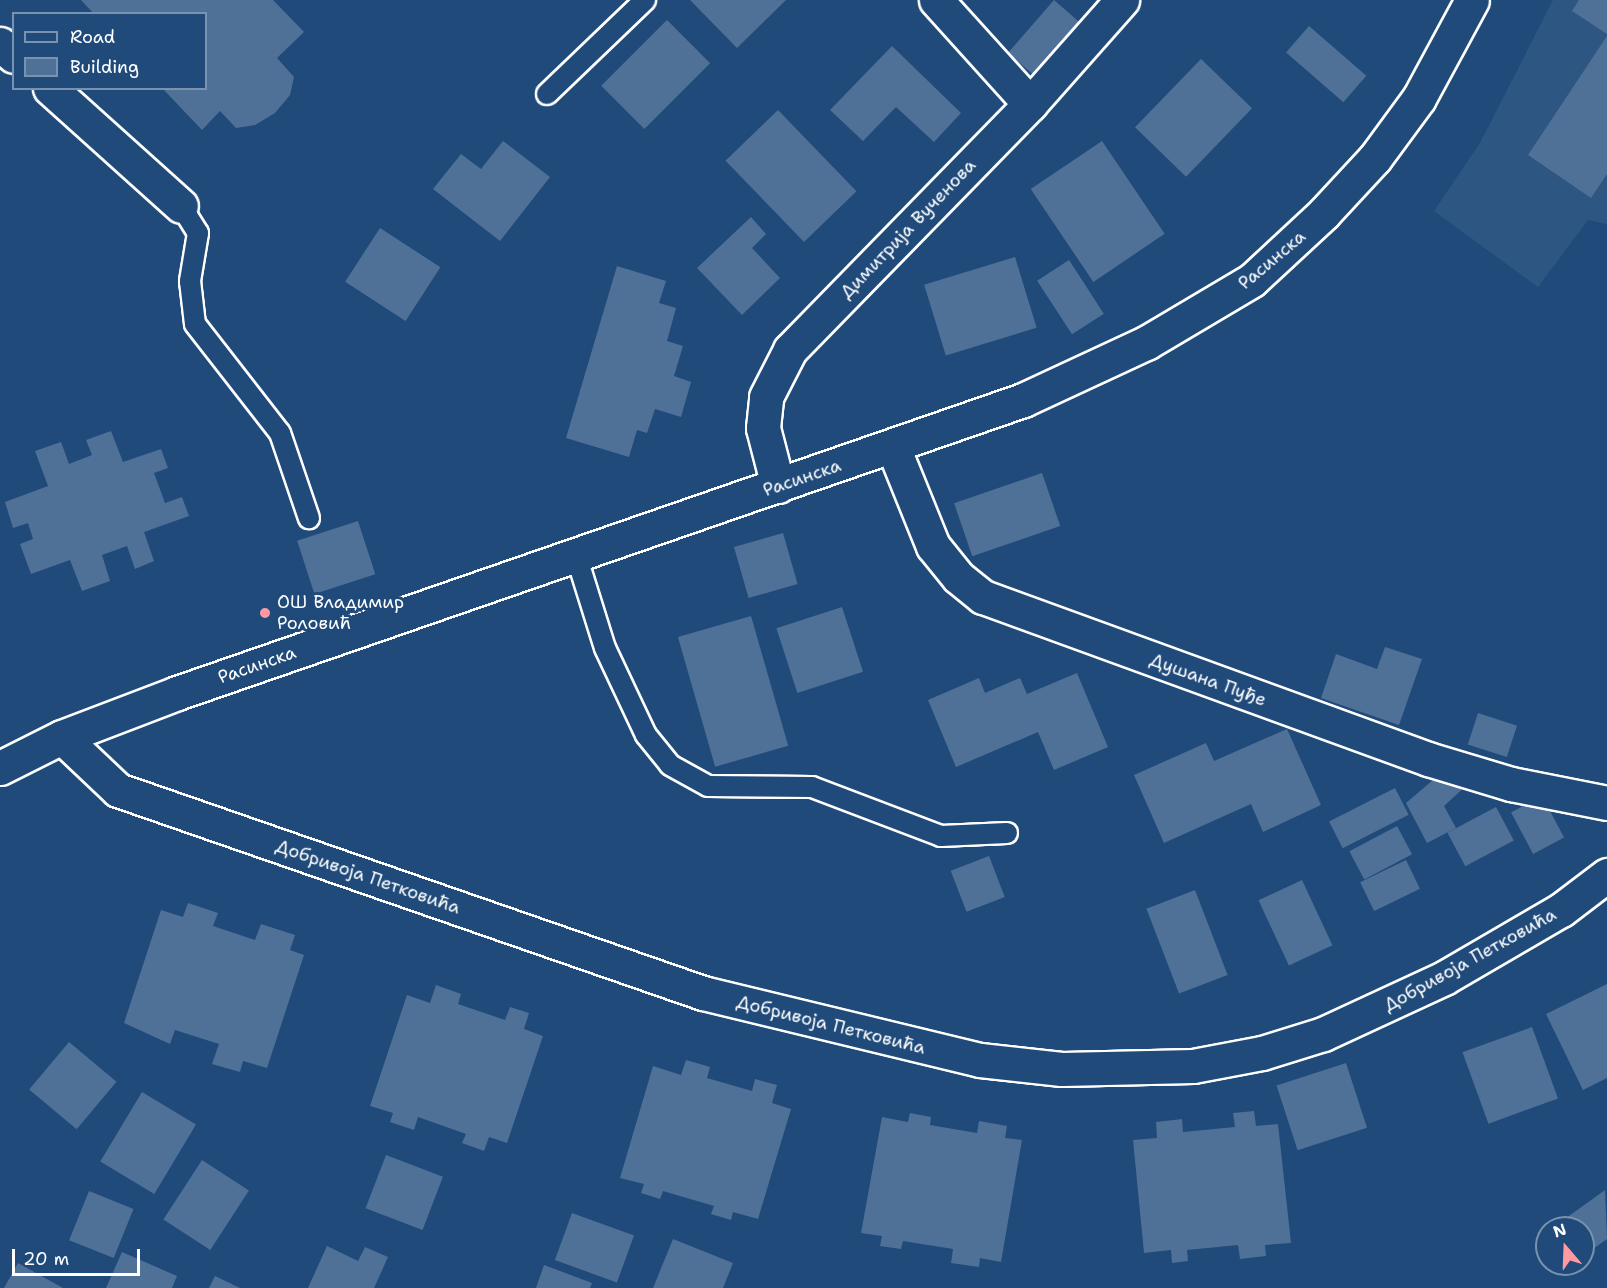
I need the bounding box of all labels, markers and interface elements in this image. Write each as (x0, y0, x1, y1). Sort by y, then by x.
legend (12, 12, 207, 90)
text: Road (70, 25, 115, 49)
text: Building (70, 55, 139, 79)
street label: Димитрија Вученова (836, 155, 980, 303)
street label: Расинска (1234, 226, 1310, 294)
street label: Расинска (760, 455, 844, 501)
place label: ОШ Владимир Роловић (277, 592, 404, 634)
marker: ОШ Владимир Роловић (258, 606, 272, 620)
street label: Расинска (215, 642, 299, 688)
street label: Душана Пуђе (1147, 649, 1269, 711)
street label: Добривоја Петковића (273, 835, 463, 919)
street label: Добривоја Петковића (1380, 904, 1560, 1016)
street label: Добривоја Петковића (734, 991, 928, 1059)
north arrow (1535, 1216, 1595, 1276)
text: N (1550, 1218, 1569, 1242)
scale bar (15, 1237, 142, 1275)
text: 20 m (23, 1247, 69, 1271)

